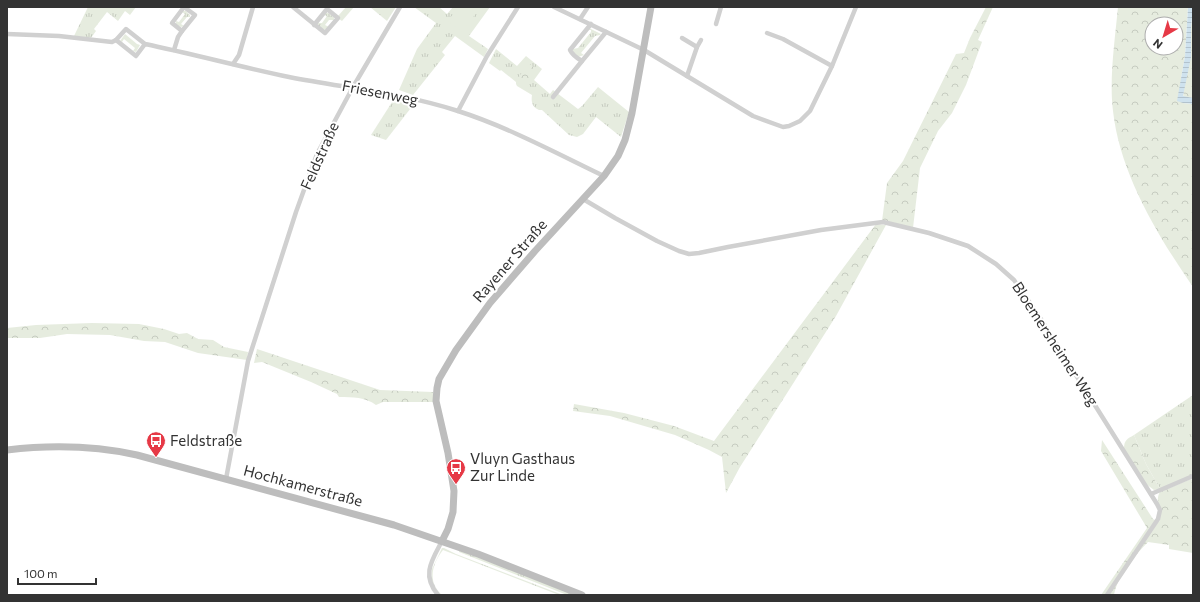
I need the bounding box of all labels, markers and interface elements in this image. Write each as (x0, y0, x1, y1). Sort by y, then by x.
north arrow (1144, 16, 1184, 56)
text: N (1150, 37, 1165, 52)
street label: Friesenweg (341, 76, 420, 108)
street label: Feldstraße (296, 119, 342, 192)
street label: Rayener Straße (468, 215, 550, 305)
street label: Bloemersheimer Weg (1009, 278, 1103, 409)
bus stop icon: Feldstraße (145, 430, 167, 458)
place label: Feldstraße (170, 431, 242, 449)
place label: Vluyn Gasthaus Zur Linde (470, 449, 575, 484)
bus stop icon: Vluyn Gasthaus Zur Linde (445, 457, 467, 485)
street label: Hochkamerstraße (242, 460, 365, 510)
scale bar (18, 560, 96, 586)
text: 100 m (24, 566, 58, 580)

